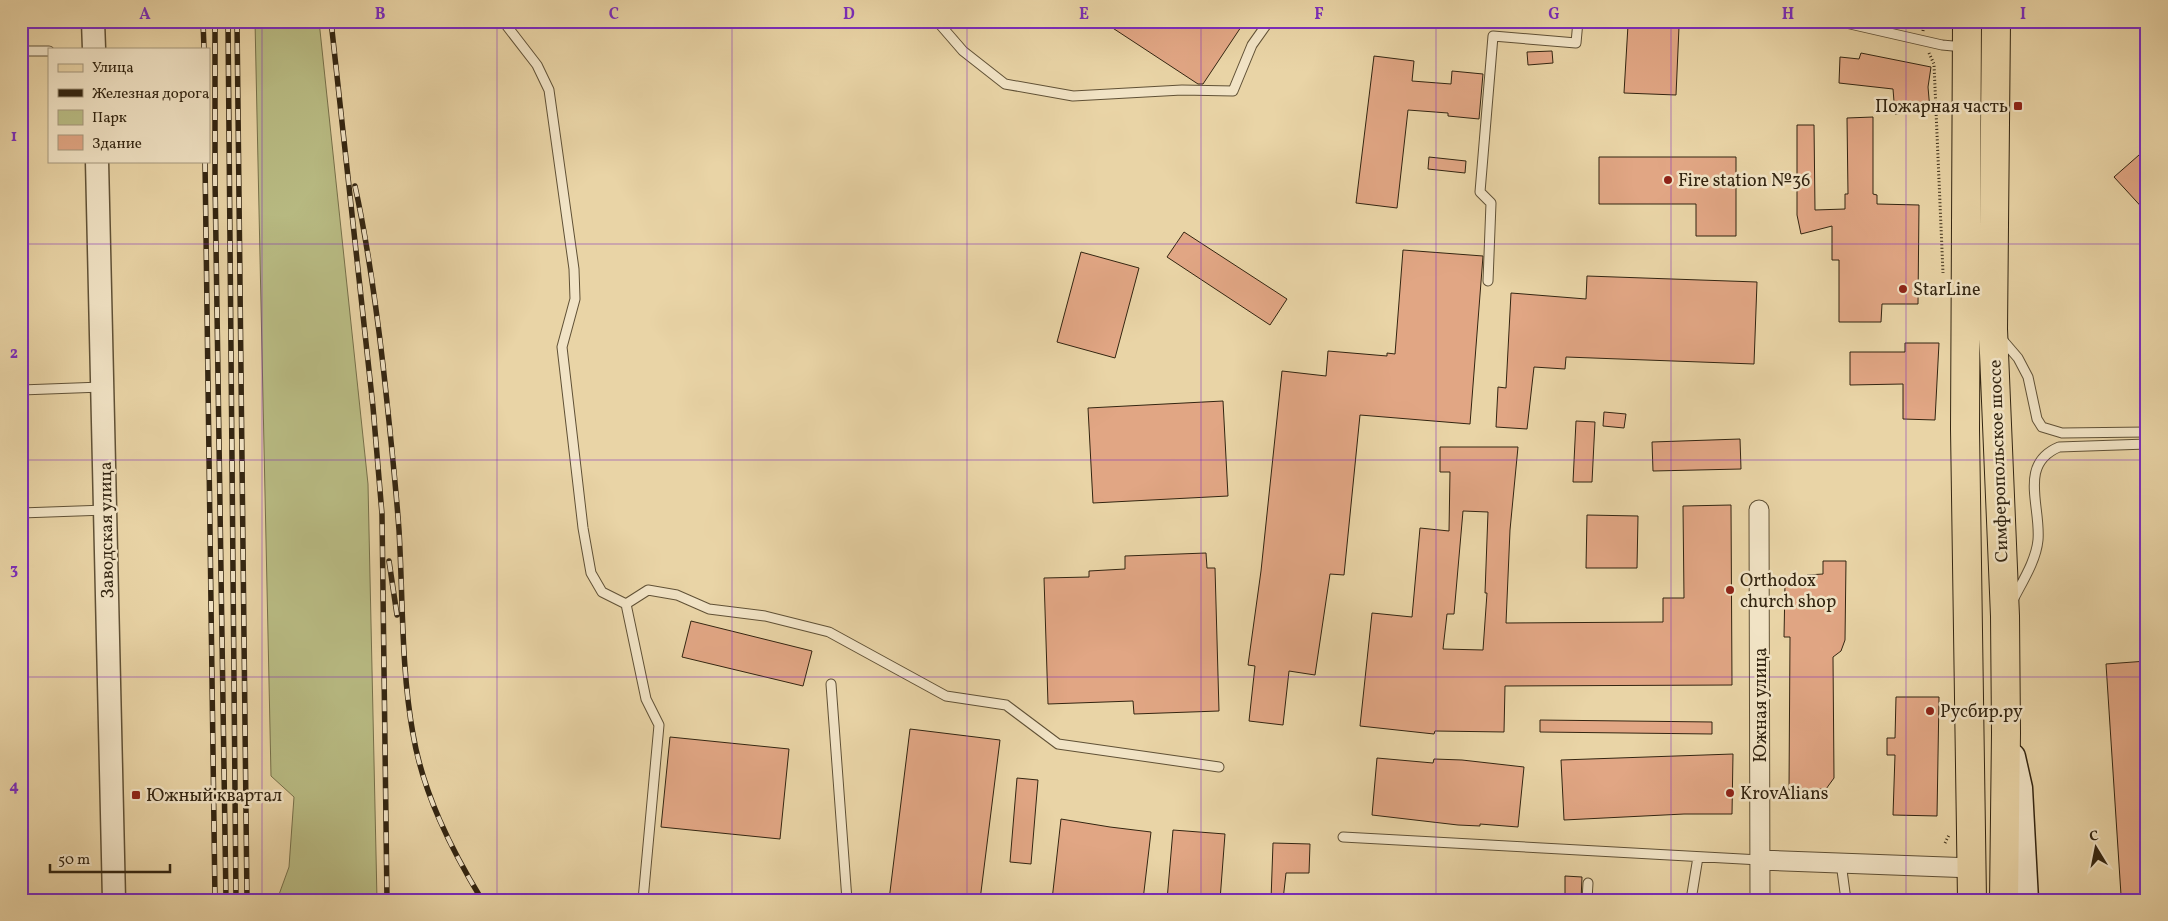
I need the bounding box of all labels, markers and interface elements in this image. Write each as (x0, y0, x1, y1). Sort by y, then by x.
text: A (139, 4, 151, 26)
text: B (375, 4, 386, 26)
text: C (609, 4, 619, 26)
text: D (843, 4, 855, 26)
text: E (1079, 4, 1089, 26)
text: F (1314, 4, 1324, 26)
text: G (1548, 4, 1560, 26)
text: H (1782, 4, 1794, 26)
text: I (2020, 4, 2026, 26)
legend (48, 48, 210, 162)
text: Улица (92, 58, 134, 79)
text: Железная дорога (92, 84, 209, 105)
place label: Пожарная часть (1875, 95, 2008, 120)
marker: Пожарная часть (2012, 100, 2024, 112)
text: Парк (92, 108, 127, 129)
text: 1 (11, 126, 17, 148)
text: Здание (92, 134, 142, 155)
place label: Fire station №36 (1678, 169, 1810, 194)
marker: Fire station №36 (1662, 174, 1674, 186)
place label: StarLine (1913, 278, 1981, 303)
marker: StarLine (1897, 283, 1909, 295)
text: 2 (10, 343, 18, 365)
street label: Симферопольское шоссе (1983, 359, 2016, 563)
street label: Заводская улица (94, 461, 121, 599)
text: 3 (10, 559, 18, 581)
place label: Orthodox church shop (1740, 569, 1836, 615)
marker: Orthodox church shop (1724, 584, 1736, 596)
street label: Южная улица (1749, 647, 1774, 763)
place label: Русбир.ру (1940, 700, 2023, 725)
marker: Русбир.ру (1924, 705, 1936, 717)
text: 4 (9, 776, 19, 798)
place label: KrovAlians (1740, 782, 1828, 807)
place label: Южный квартал (146, 784, 282, 809)
marker: KrovAlians (1724, 787, 1736, 799)
marker: Южный квартал (130, 789, 142, 801)
north arrow (2070, 824, 2120, 874)
text: С (2088, 827, 2100, 847)
scale bar (50, 841, 170, 873)
text: 50 m (58, 850, 90, 871)

